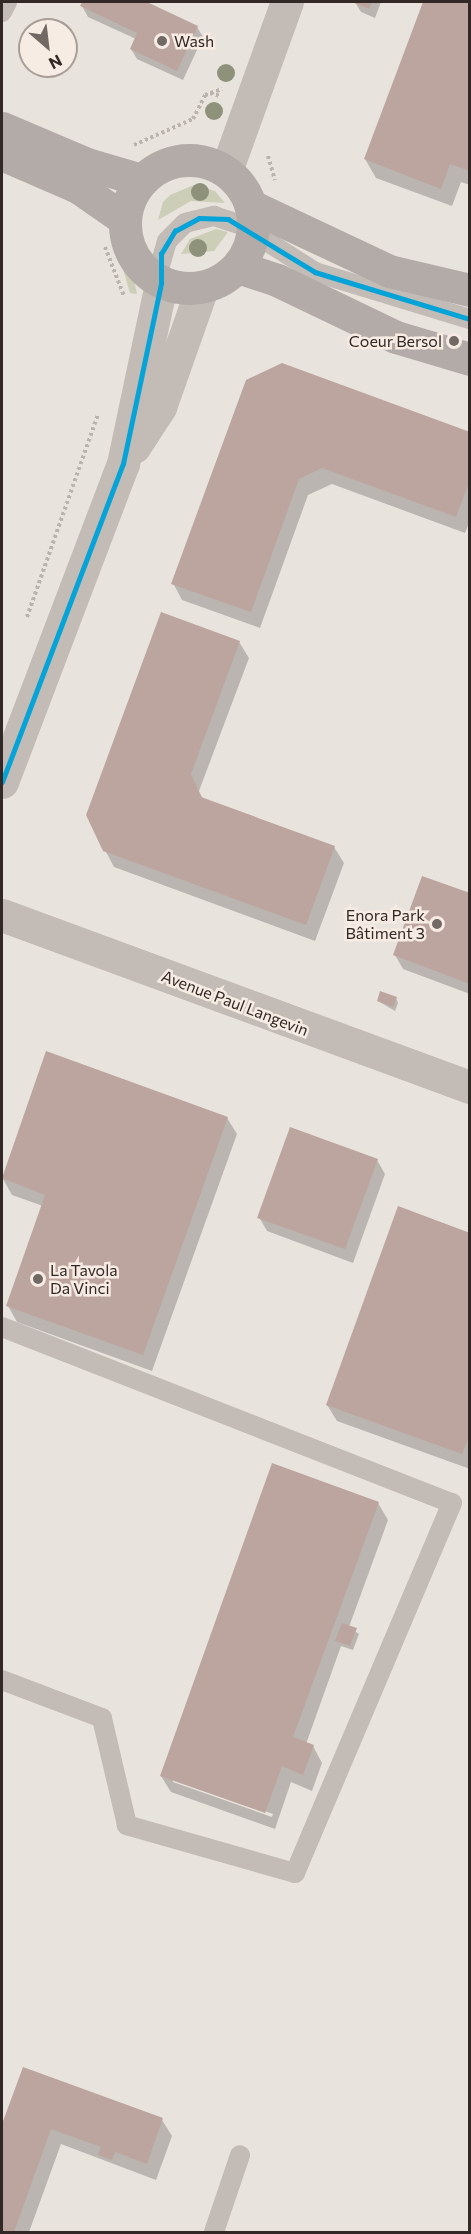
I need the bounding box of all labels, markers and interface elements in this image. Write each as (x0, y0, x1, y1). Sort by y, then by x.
north arrow (18, 18, 78, 78)
place label: Wash (174, 31, 214, 51)
marker: Wash (155, 34, 169, 48)
text: N (46, 51, 66, 74)
place label: Coeur Bersol (349, 331, 442, 351)
marker: Coeur Bersol (447, 334, 461, 348)
place label: Enora Park Bâtiment 3 (345, 905, 425, 943)
marker: Enora Park Bâtiment 3 (430, 917, 444, 931)
street label: Avenue Paul Langevin (159, 966, 311, 1040)
place label: La Tavola Da Vinci (50, 1260, 118, 1298)
marker: La Tavola Da Vinci (31, 1272, 45, 1286)

